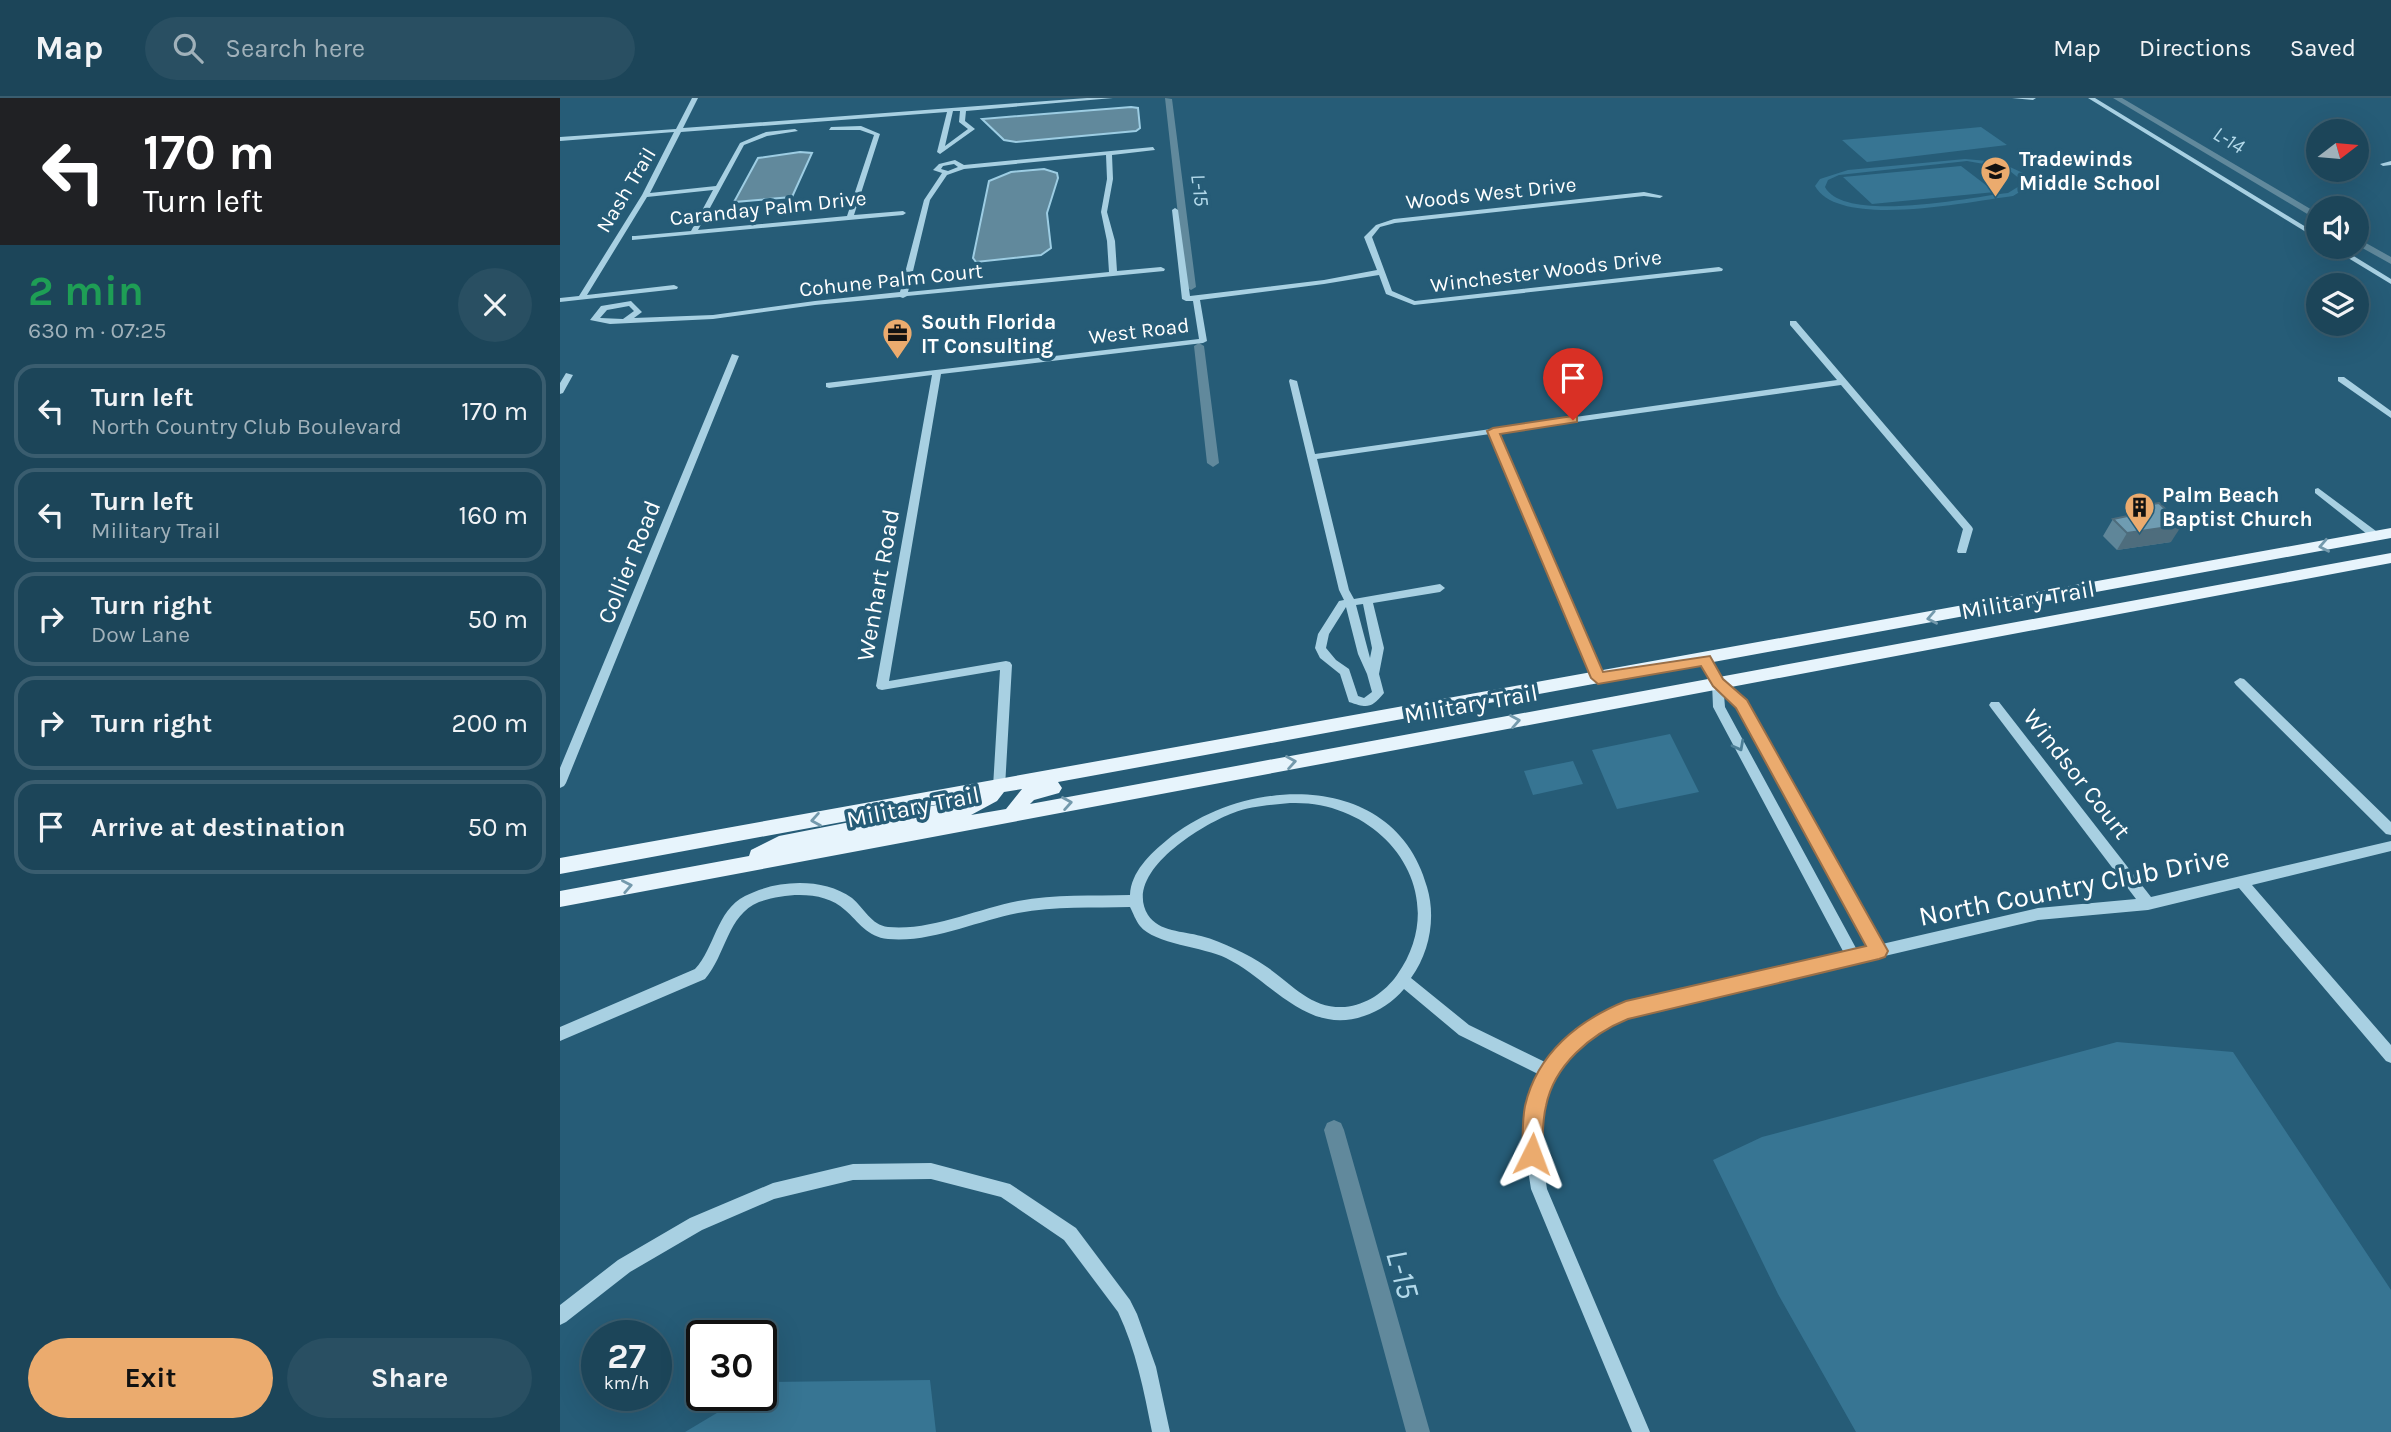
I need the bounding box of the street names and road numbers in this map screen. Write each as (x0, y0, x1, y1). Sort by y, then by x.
street label: Nash Trail (591, 143, 661, 237)
street label: Woods West Drive (1405, 172, 1577, 214)
street label: Caranday Palm Drive (668, 186, 868, 230)
street label: Winchester Woods Drive (1429, 245, 1663, 297)
street label: Cohune Palm Court (798, 258, 984, 302)
street label: West Road (1087, 313, 1191, 349)
street label: Collier Road (592, 496, 666, 628)
street label: Wenhart Road (851, 507, 905, 663)
street label: Military Trail (1959, 574, 2097, 626)
street label: Military Trail (1402, 678, 1540, 730)
street label: Windsor Court (2017, 703, 2137, 845)
street label: Military Trail (844, 780, 982, 834)
street label: North Country Club Drive (1916, 840, 2232, 933)

